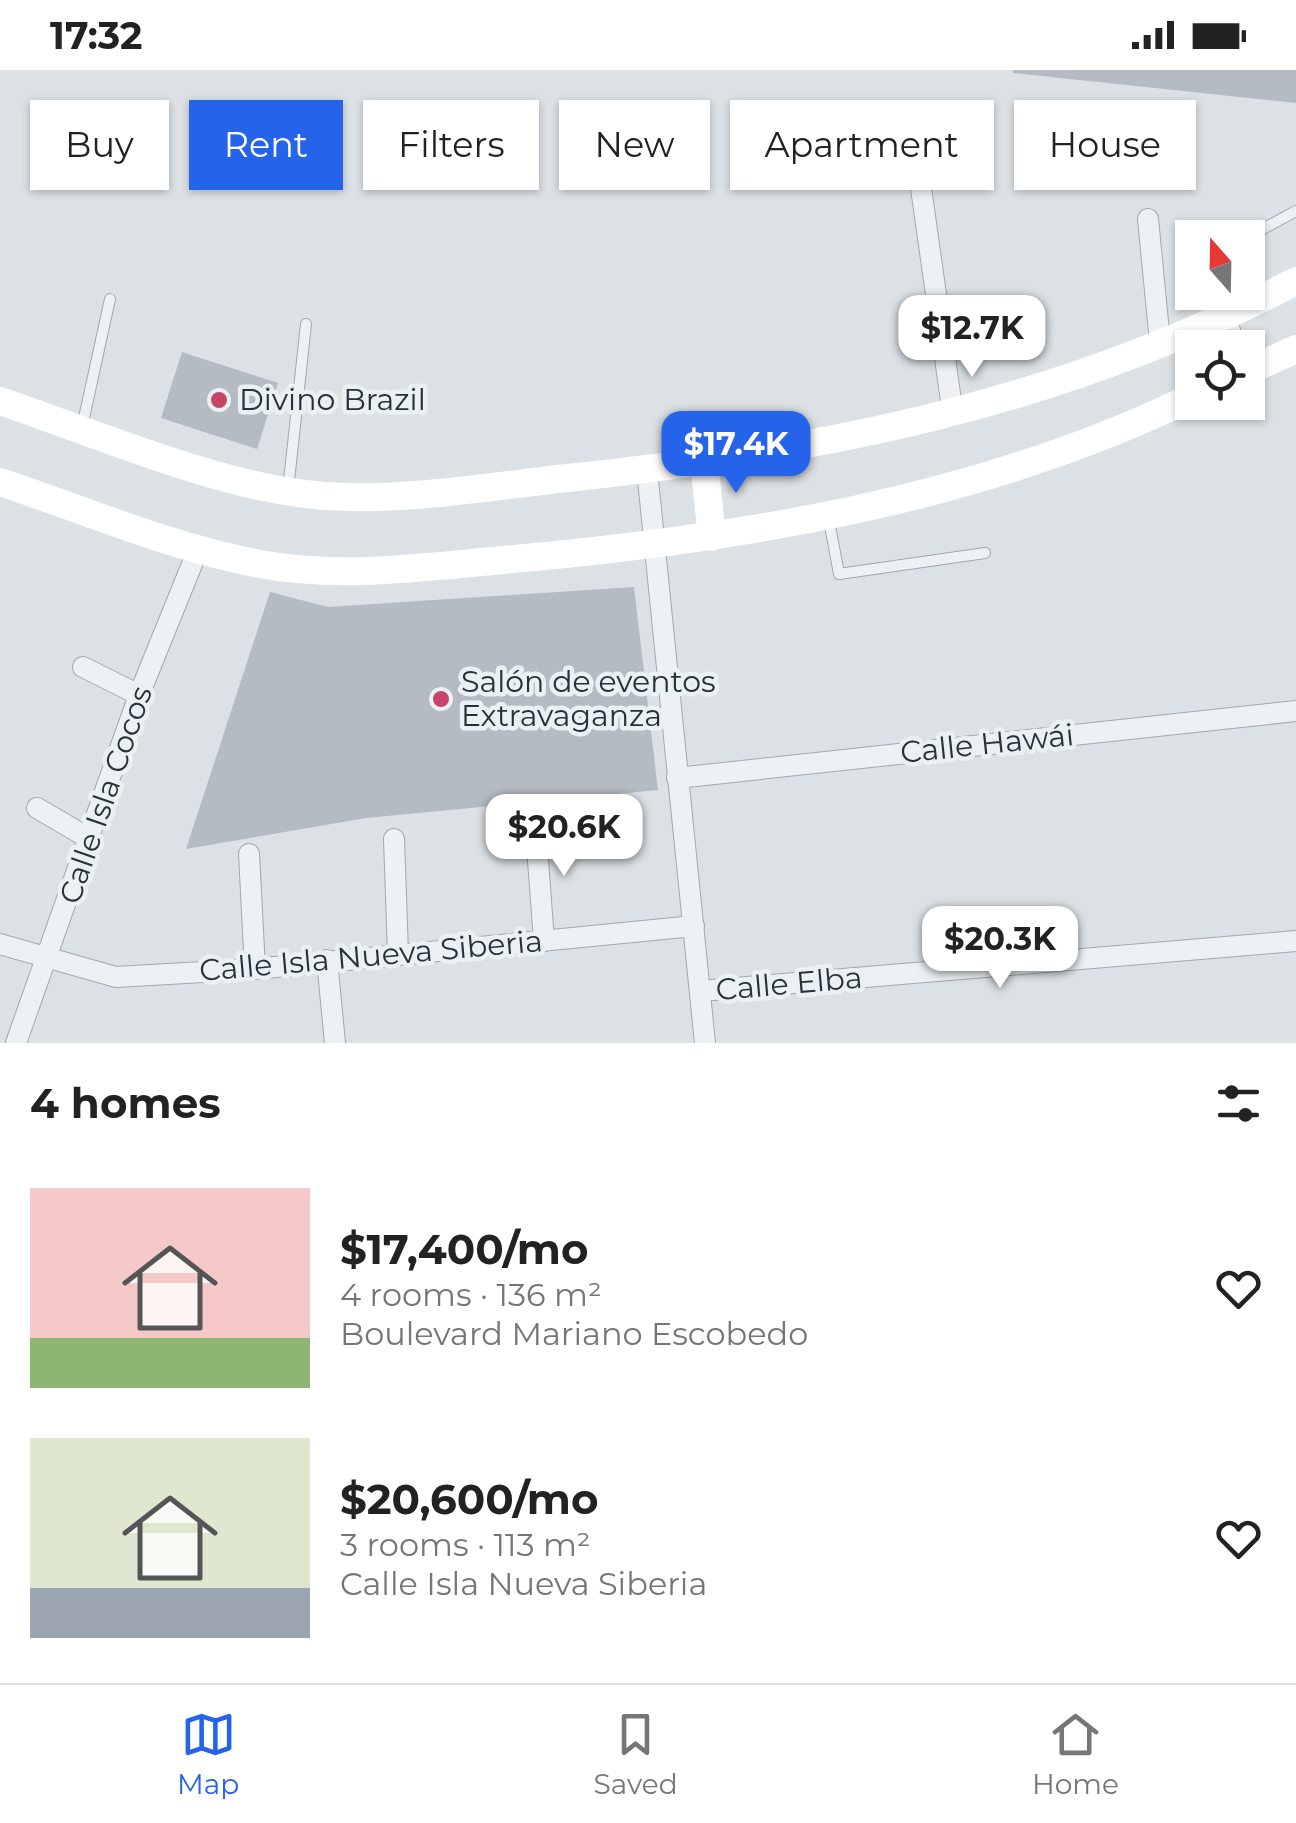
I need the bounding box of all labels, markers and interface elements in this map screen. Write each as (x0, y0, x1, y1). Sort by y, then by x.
text: 17:32 (50, 12, 142, 59)
chip: Buy (30, 100, 169, 190)
chip: Rent (189, 100, 343, 190)
chip: Filters (363, 100, 539, 190)
chip: New (559, 100, 710, 190)
chip: Apartment (730, 100, 994, 190)
chip: House (1014, 100, 1196, 190)
north arrow (1175, 220, 1265, 310)
map controls (1175, 220, 1265, 420)
pin: $12.7K (891, 295, 1053, 380)
text: $12.7K (920, 308, 1024, 347)
button: locate (1175, 330, 1265, 420)
place label: Divino Brazil (239, 381, 426, 418)
marker: Divino Brazil (208, 389, 230, 411)
pin: $17.4K (655, 411, 817, 496)
text: $17.4K (683, 424, 789, 463)
place label: Salón de eventos Extravaganza (461, 663, 716, 734)
street label: Calle Isla Cocos (51, 681, 160, 908)
marker: Salón de eventos Extravaganza (430, 688, 452, 710)
street label: Calle Hawái (898, 716, 1076, 771)
pin: $20.6K (483, 794, 645, 879)
text: $20.6K (508, 807, 620, 846)
pin: $20.3K (919, 906, 1081, 991)
text: $20.3K (944, 919, 1056, 958)
street label: Calle Isla Nueva Siberia (198, 922, 544, 989)
street label: Calle Elba (714, 959, 864, 1008)
icon: filters (1211, 1076, 1266, 1131)
text: 4 homes (30, 1077, 221, 1129)
text: $17,400/mo (340, 1223, 589, 1275)
icon: home (110, 1228, 230, 1348)
icon: heart (1211, 1261, 1266, 1316)
text: 4 rooms · 136 m² (340, 1275, 602, 1314)
text: Boulevard Mariano Escobedo (340, 1314, 808, 1353)
text: $20,600/mo (340, 1473, 598, 1525)
icon: home (110, 1478, 230, 1598)
icon: heart (1211, 1511, 1266, 1566)
text: 3 rooms · 113 m² (340, 1525, 591, 1564)
text: Calle Isla Nueva Siberia (340, 1564, 707, 1603)
tab: Map (177, 1707, 239, 1801)
tab: Saved (594, 1707, 678, 1801)
tab: Home (1032, 1707, 1119, 1801)

